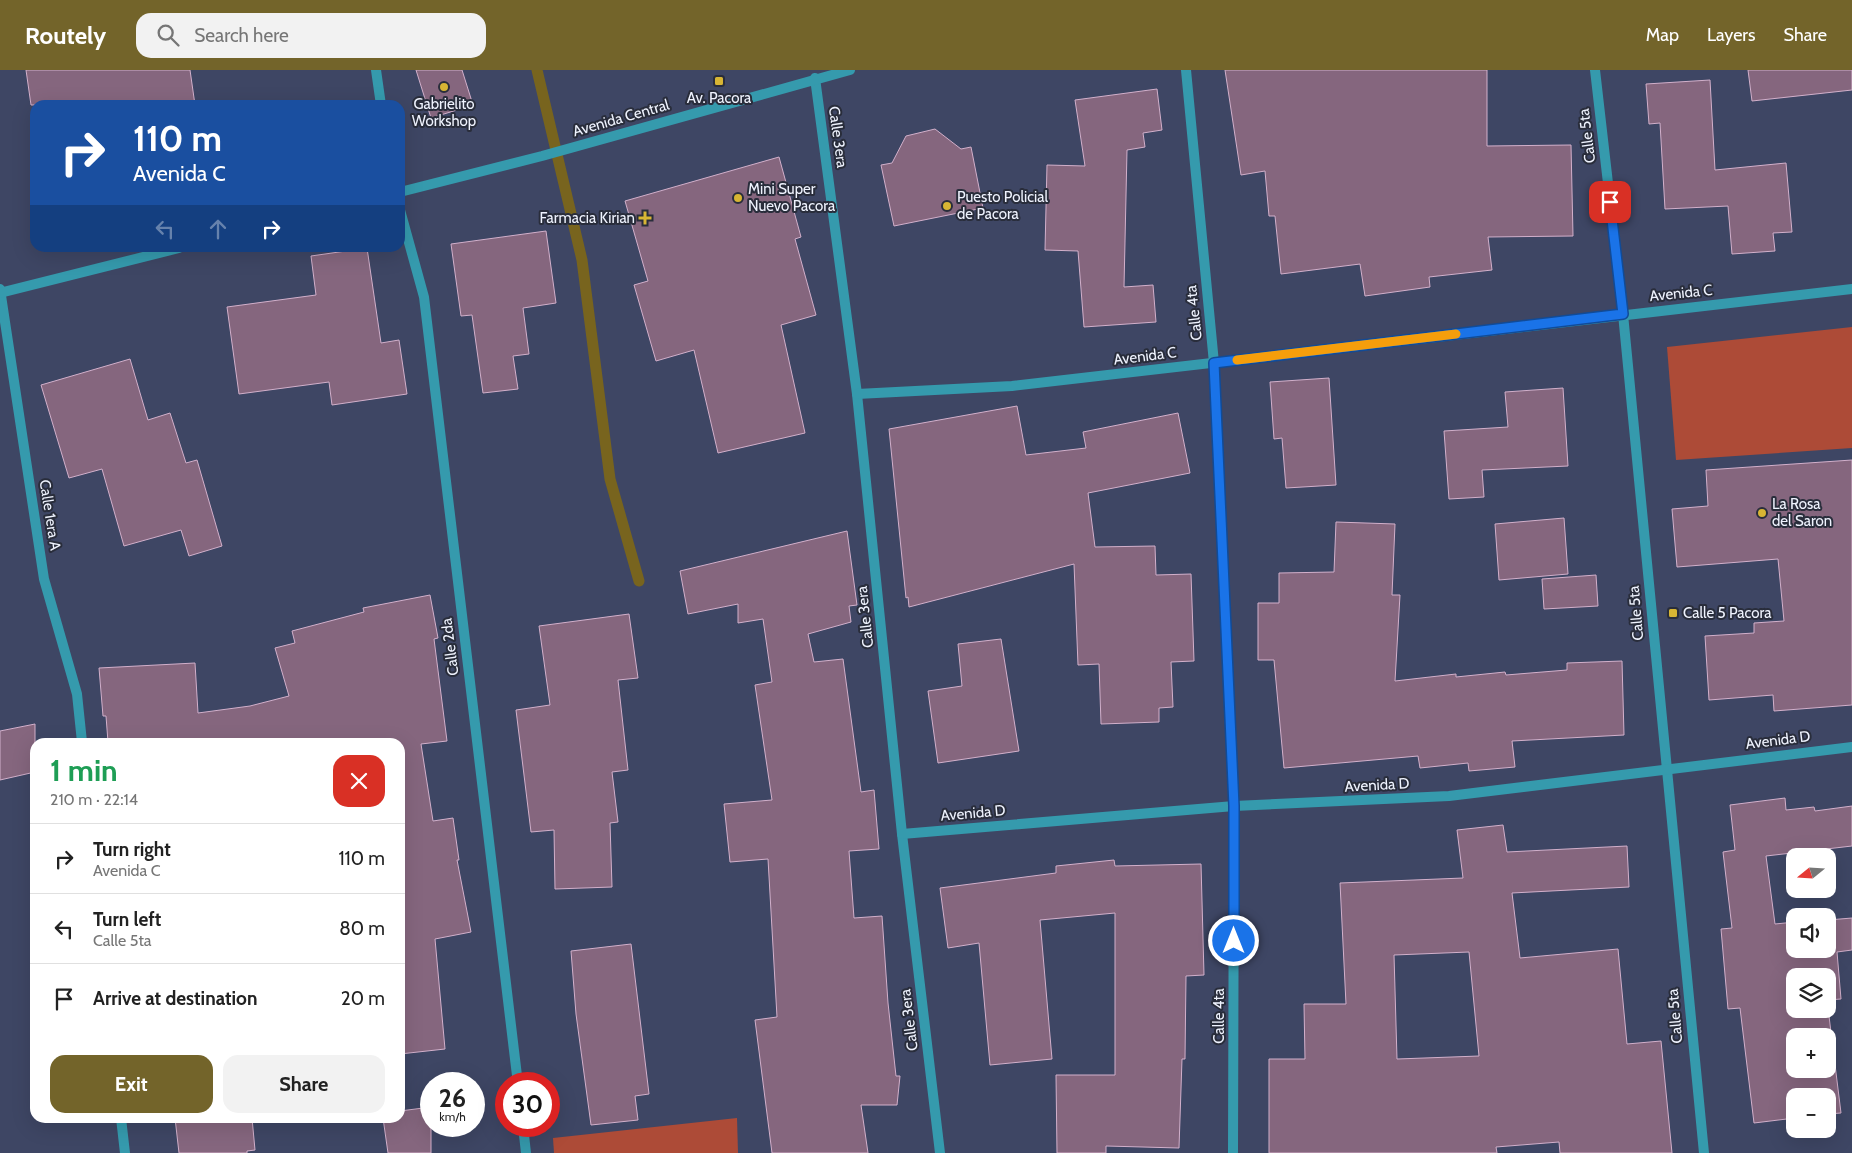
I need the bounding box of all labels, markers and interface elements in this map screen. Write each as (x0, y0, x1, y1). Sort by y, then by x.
search box (136, 13, 486, 58)
text: Routely (25, 21, 106, 50)
icon: search (154, 21, 182, 49)
text: Search here (194, 24, 289, 47)
text: Map (1646, 24, 1679, 46)
text: Layers (1707, 24, 1756, 46)
text: Share (1784, 24, 1827, 46)
marker: Av. Pacora (713, 75, 725, 87)
marker: Gabrielito Workshop (438, 81, 450, 93)
place label: Av. Pacora (687, 89, 752, 107)
place label: Gabrielito Workshop (412, 95, 476, 130)
street label: Avenida Central (571, 96, 672, 140)
street label: Calle 3era (825, 105, 851, 170)
street label: Calle 5ta (1575, 107, 1599, 164)
text: 110 m (133, 117, 222, 160)
icon: right (50, 120, 115, 185)
text: Avenida C (133, 160, 226, 187)
place label: Mini Super Nuevo Pacora (748, 180, 836, 215)
pin (1589, 181, 1631, 223)
place label: Puesto Policial de Pacora (957, 188, 1048, 223)
icon: arrive (1596, 188, 1624, 216)
marker: Mini Super Nuevo Pacora (732, 192, 744, 204)
marker: Puesto Policial de Pacora (941, 200, 953, 212)
place label: Farmacia Kirian (540, 209, 635, 227)
marker: Farmacia Kirian (639, 212, 651, 224)
icon: left (151, 215, 179, 243)
icon: ahead (204, 215, 232, 243)
icon: right (257, 215, 285, 243)
street label: Avenida C (1649, 281, 1713, 305)
street label: Calle 4ta (1182, 284, 1206, 342)
street label: Avenida C (1112, 343, 1178, 369)
street label: Calle 1era A (36, 478, 65, 552)
place label: La Rosa del Saron (1772, 495, 1832, 530)
marker: La Rosa del Saron (1756, 507, 1768, 519)
street label: Calle 3era (853, 584, 877, 649)
street label: Calle 5ta (1625, 584, 1647, 641)
place label: Calle 5 Pacora (1683, 604, 1772, 622)
marker: Calle 5 Pacora (1667, 607, 1679, 619)
street label: Calle 2da (437, 616, 462, 677)
street label: Avenida D (1745, 727, 1811, 753)
text: 1 min (50, 752, 118, 789)
button: close (333, 755, 385, 807)
street label: Avenida D (1344, 774, 1410, 796)
text: 210 m · 22:14 (50, 790, 138, 809)
street label: Avenida D (940, 801, 1006, 825)
text: Turn right (93, 838, 171, 861)
icon: right (50, 845, 78, 873)
text: 110 m (338, 847, 385, 870)
north arrow (1786, 848, 1836, 898)
map controls (1786, 848, 1836, 1138)
text: Avenida C (93, 861, 161, 880)
text: Turn left (93, 908, 161, 931)
button: sound (1786, 908, 1836, 958)
position arrow (1207, 914, 1259, 966)
icon: left (50, 915, 78, 943)
text: 80 m (339, 917, 385, 940)
text: Calle 5ta (93, 931, 152, 950)
button: layers (1786, 968, 1836, 1018)
icon: arrive (50, 985, 78, 1013)
text: Arrive at destination (93, 987, 257, 1010)
text: 20 m (341, 987, 385, 1010)
street label: Calle 3era (896, 987, 922, 1052)
street label: Calle 4ta (1210, 987, 1228, 1044)
street label: Calle 5ta (1664, 987, 1686, 1044)
button: + (1786, 1028, 1836, 1078)
button: Exit (50, 1055, 213, 1113)
button: Share (223, 1055, 385, 1113)
speed limit sign: 30 (495, 1072, 560, 1137)
text: 26 (439, 1083, 466, 1113)
button: − (1786, 1088, 1836, 1138)
text: km/h (439, 1109, 466, 1124)

